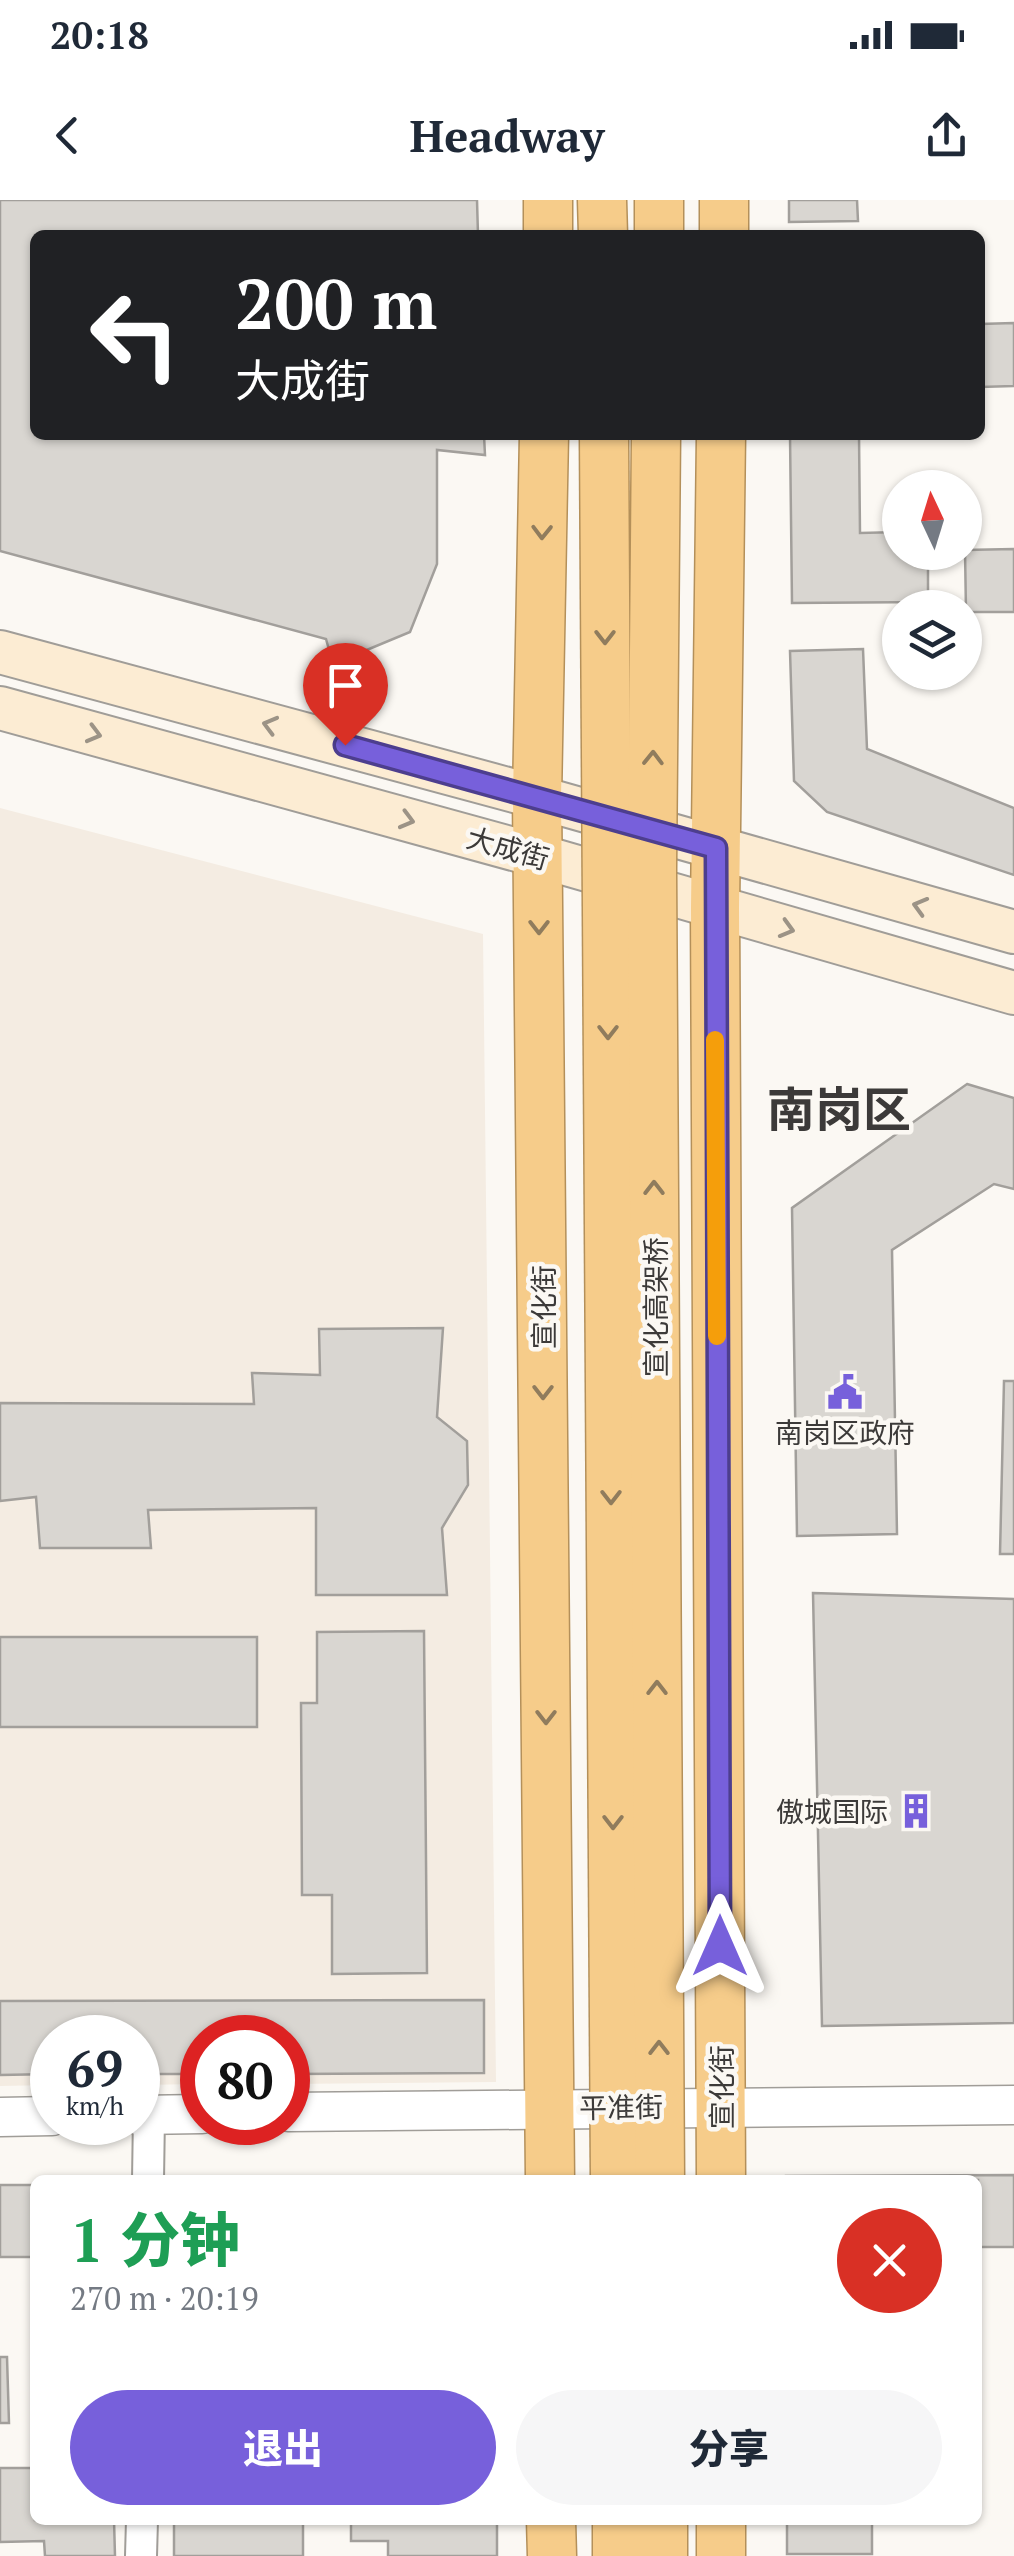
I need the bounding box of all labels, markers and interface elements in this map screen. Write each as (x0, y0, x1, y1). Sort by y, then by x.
text: 20:18 (50, 10, 149, 60)
text: Headway (410, 105, 604, 165)
icon: back (40, 108, 95, 163)
icon: share (919, 108, 974, 163)
text: 200 m (235, 256, 437, 349)
icon: left (70, 270, 200, 400)
text: 大成街 (235, 350, 370, 410)
north arrow (882, 470, 982, 570)
map controls (882, 470, 982, 690)
one-way arrow (531, 526, 553, 541)
button: layers (882, 590, 982, 690)
one-way arrow (594, 630, 616, 646)
pin (303, 643, 388, 746)
icon: arrive (318, 658, 373, 713)
one-way arrow (262, 715, 279, 736)
one-way arrow (85, 722, 102, 743)
one-way arrow (642, 749, 664, 764)
one-way arrow (398, 808, 415, 829)
street label: 大成街 (463, 819, 553, 877)
one-way arrow (912, 897, 929, 918)
one-way arrow (778, 917, 795, 938)
one-way arrow (528, 920, 550, 936)
one-way arrow (597, 1026, 619, 1041)
district label: 南岗区 (767, 1077, 911, 1141)
one-way arrow (643, 1179, 665, 1194)
street label: 宣化高架桥 (637, 1237, 674, 1377)
street label: 宣化街 (525, 1265, 562, 1349)
public building icon: 南岗区政府 (826, 1373, 864, 1411)
one-way arrow (532, 1386, 554, 1401)
place label: 南岗区政府 (775, 1414, 915, 1451)
one-way arrow (600, 1490, 622, 1506)
one-way arrow (646, 1679, 668, 1694)
one-way arrow (535, 1710, 557, 1726)
building icon: 傲城国际 (897, 1792, 935, 1830)
place label: 傲城国际 (776, 1793, 888, 1830)
one-way arrow (602, 1816, 624, 1831)
position arrow (668, 1894, 772, 1998)
speed limit sign: 80 (180, 2015, 310, 2145)
text: 69 (67, 2035, 123, 2101)
one-way arrow (649, 2039, 670, 2055)
street label: 宣化街 (703, 2045, 740, 2129)
street label: 平准街 (579, 2088, 663, 2126)
text: km/h (66, 2089, 124, 2122)
text: 1 分钟 (70, 2200, 240, 2279)
button: close (837, 2208, 942, 2313)
text: 270 m · 20:19 (70, 2277, 258, 2319)
button: 退出 (70, 2390, 496, 2505)
button: 分享 (516, 2390, 942, 2505)

